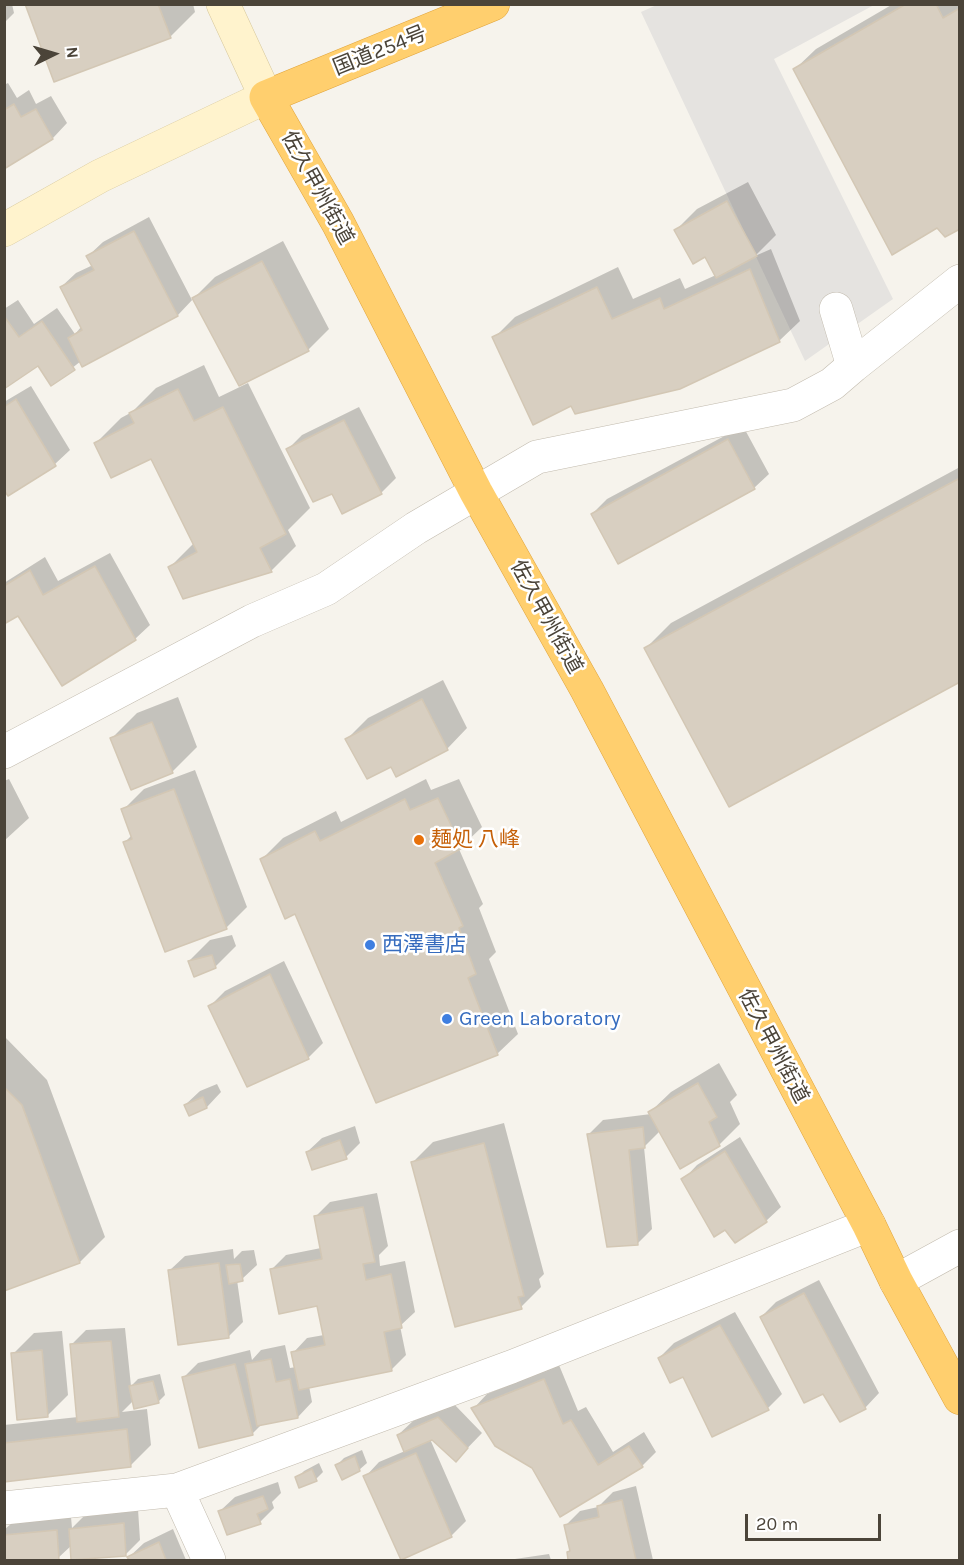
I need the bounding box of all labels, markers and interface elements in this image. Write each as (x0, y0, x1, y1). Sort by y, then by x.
street label: 国道254号 (329, 21, 431, 81)
north arrow (24, 24, 84, 84)
text: N (62, 46, 82, 59)
street label: 佐久甲州街道 (275, 127, 359, 249)
street label: 佐久甲州街道 (504, 556, 588, 678)
place label: 麺処 八峰 (431, 827, 520, 853)
marker: 麺処 八峰 (412, 833, 426, 847)
place label: 西澤書店 (382, 932, 466, 958)
marker: 西澤書店 (363, 938, 377, 952)
street label: 佐久甲州街道 (732, 984, 814, 1108)
place label: Green Laboratory (459, 1006, 621, 1032)
marker: Green Laboratory (440, 1012, 454, 1026)
scale bar (748, 1502, 884, 1540)
text: 20 m (756, 1513, 798, 1535)

